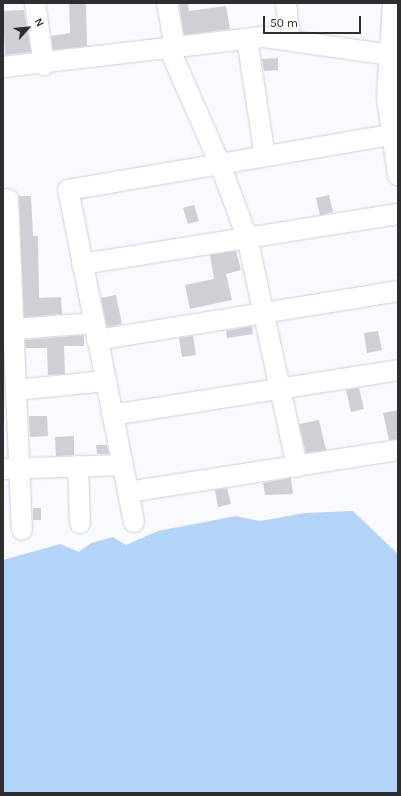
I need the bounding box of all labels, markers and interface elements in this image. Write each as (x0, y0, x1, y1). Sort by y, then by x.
north arrow (8, 8, 48, 48)
scale bar (265, 8, 363, 34)
text: N (32, 16, 47, 29)
text: 50 m (270, 16, 298, 30)

